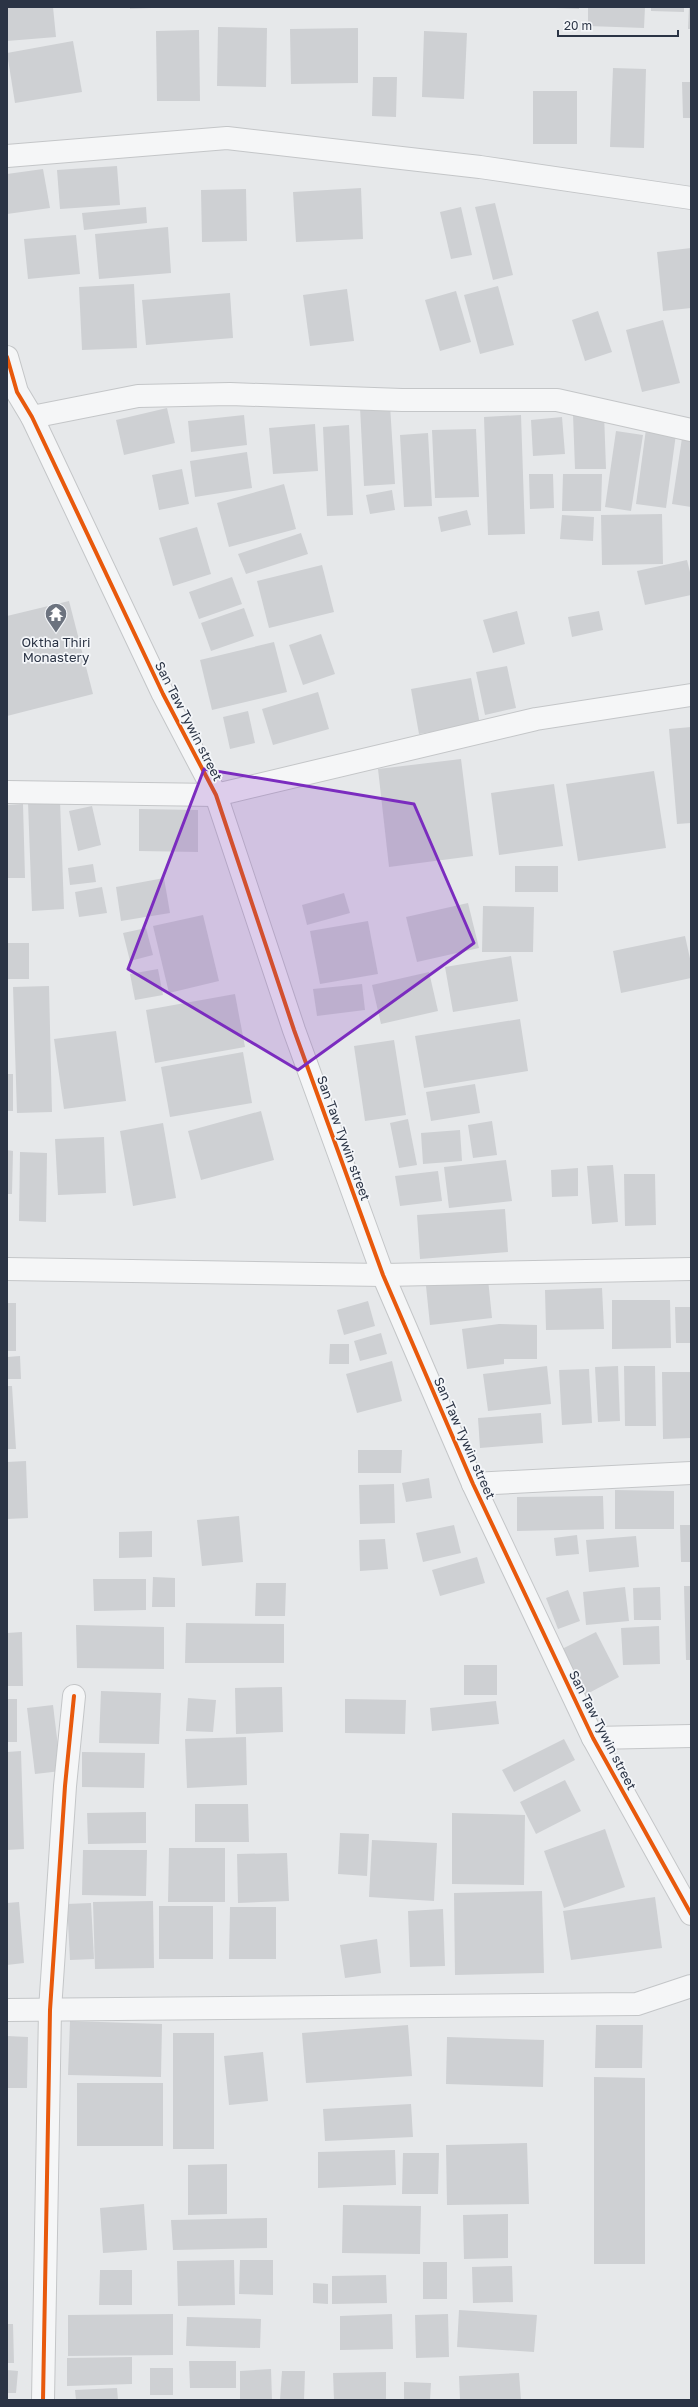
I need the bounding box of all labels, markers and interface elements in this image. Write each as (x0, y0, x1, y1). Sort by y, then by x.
scale bar (558, 12, 678, 38)
text: 20 m (564, 18, 592, 33)
temple icon: Oktha Thiri Monastery (43, 601, 69, 634)
place label: Oktha Thiri Monastery (21, 634, 91, 665)
street label: San Taw Tywin street (152, 659, 226, 783)
street label: San Taw Tywin street (314, 1073, 374, 1203)
street label: San Taw Tywin street (431, 1374, 499, 1502)
street label: San Taw Tywin street (566, 1668, 640, 1792)

